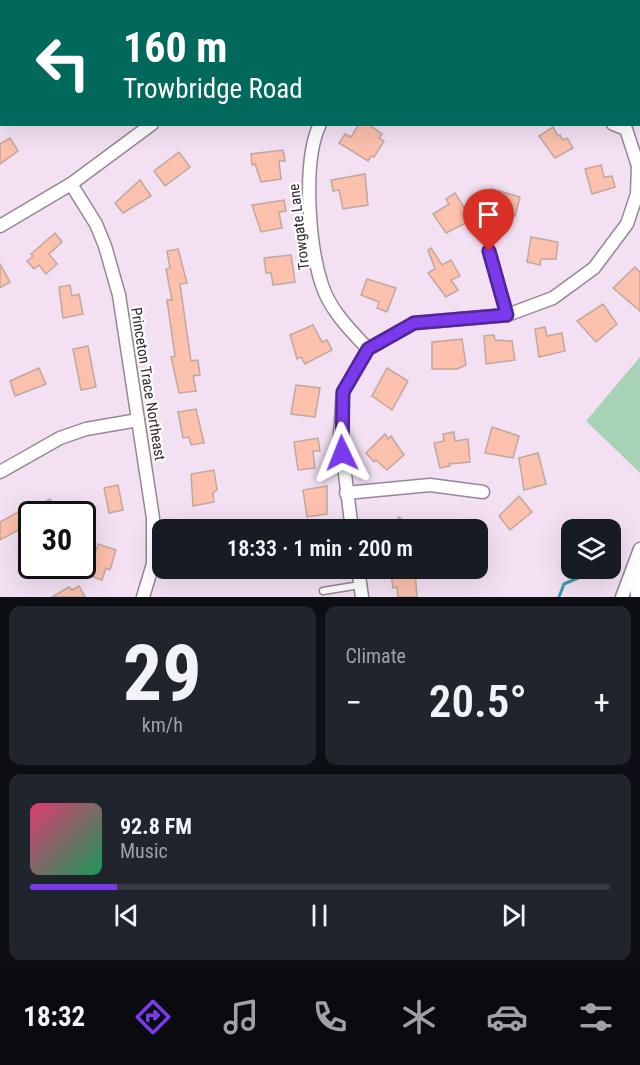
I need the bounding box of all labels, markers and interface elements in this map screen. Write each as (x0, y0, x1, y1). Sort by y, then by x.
text: 160 m (123, 23, 228, 72)
icon: left (24, 24, 102, 102)
text: Trowbridge Road (123, 73, 303, 105)
street label: Trowgate Lane (285, 183, 313, 271)
pin (463, 189, 514, 251)
icon: arrive (472, 198, 505, 231)
street label: Princeton Trace Northeast (127, 306, 169, 462)
position arrow (310, 421, 374, 485)
speed limit sign: 30 (18, 501, 96, 579)
map controls (561, 519, 621, 579)
button: layers (561, 519, 621, 579)
text: 18:33 · 1 min · 200 m (227, 536, 413, 561)
text: 29 (123, 628, 202, 719)
text: Climate (346, 644, 406, 668)
text: 20.5° (429, 675, 527, 728)
text: − (346, 683, 362, 722)
text: + (594, 683, 610, 722)
text: km/h (142, 713, 183, 737)
text: 92.8 FM (120, 814, 192, 839)
text: Music (120, 839, 168, 863)
icon: previous (110, 899, 143, 932)
icon: pause (303, 899, 336, 932)
icon: next (497, 899, 530, 932)
icon: directions (132, 996, 174, 1038)
icon: music (220, 996, 262, 1038)
icon: phone (309, 996, 351, 1038)
icon: climate (398, 996, 440, 1038)
icon: car (486, 996, 528, 1038)
icon: filters (575, 996, 617, 1038)
text: 18:32 (23, 1001, 85, 1033)

